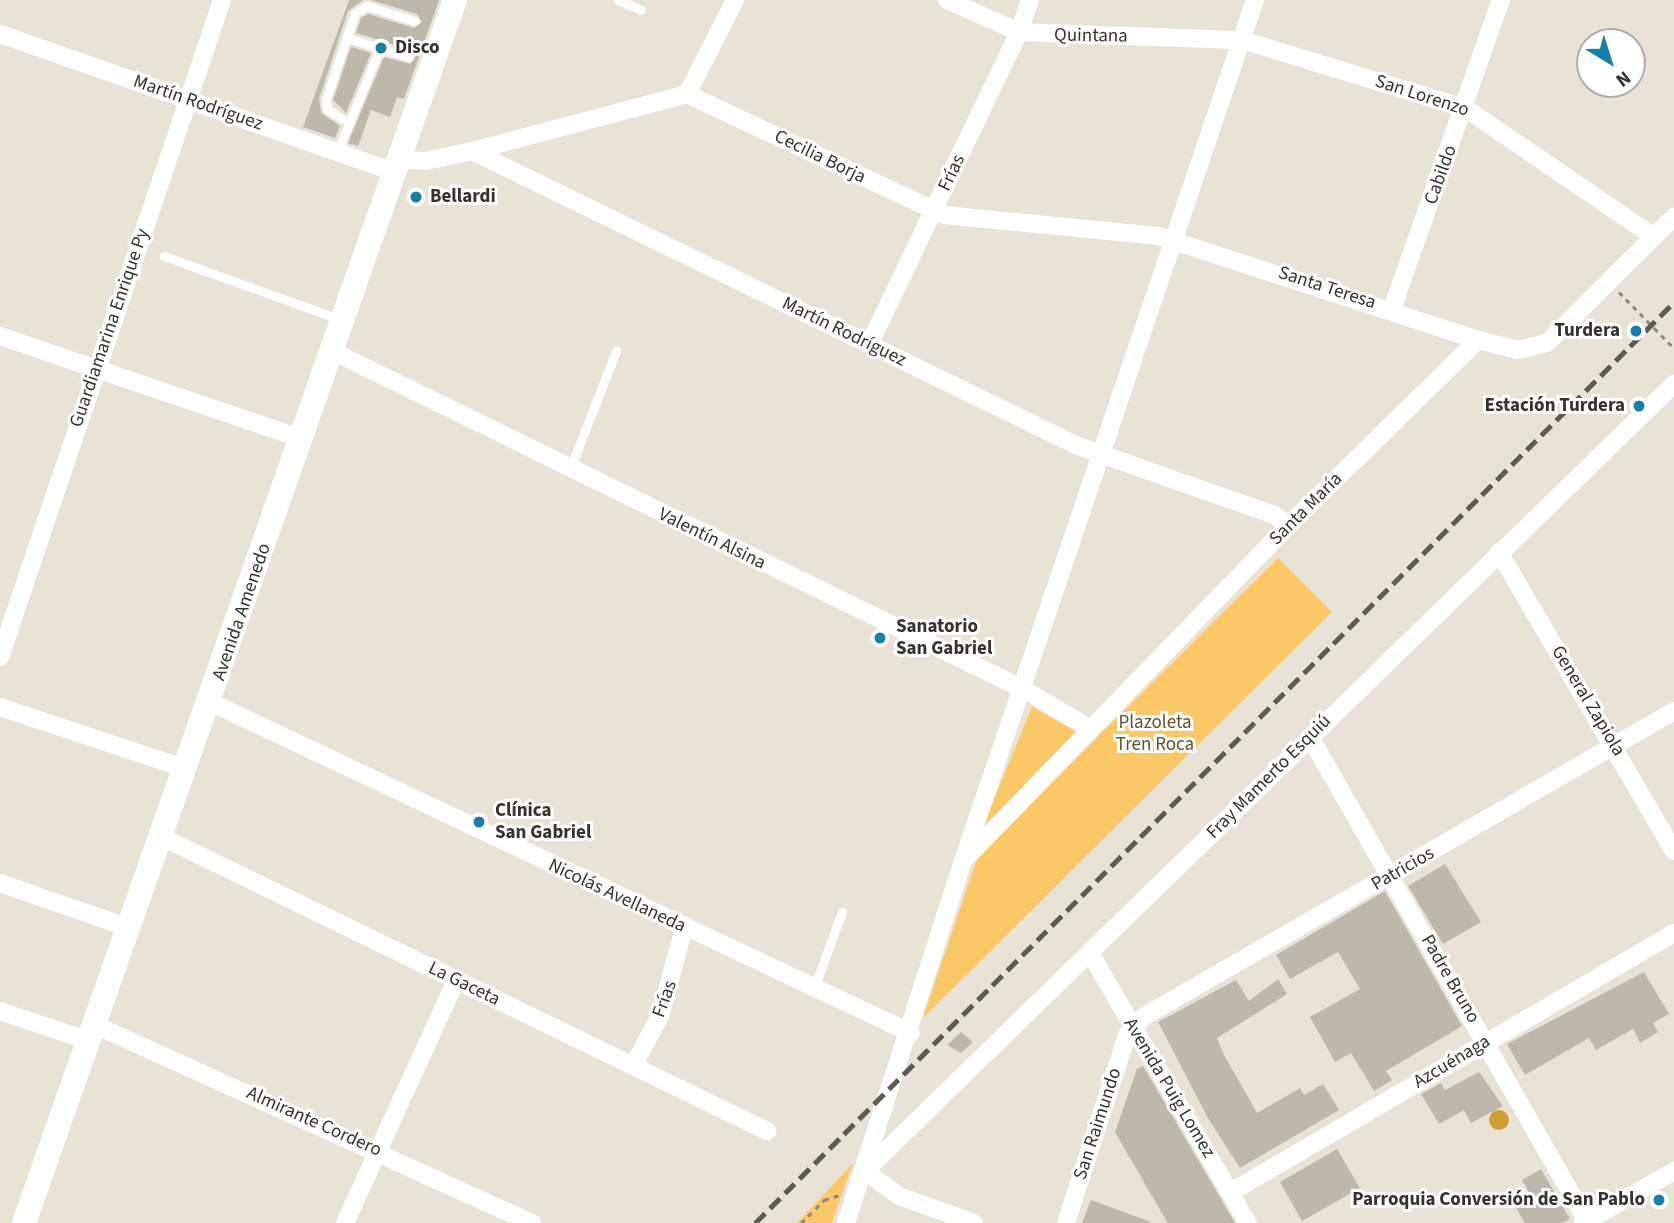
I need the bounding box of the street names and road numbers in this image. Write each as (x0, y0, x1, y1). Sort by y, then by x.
street label: Quintana (1054, 24, 1128, 48)
street label: Martín Rodríguez (130, 70, 266, 136)
street label: San Lorenzo (1372, 70, 1472, 122)
street label: Cecilia Borja (771, 125, 869, 189)
street label: Cabildo (1420, 142, 1462, 208)
street label: Frías (934, 151, 970, 195)
street label: Guardiamarina Enrique Py (65, 226, 155, 430)
street label: Santa Teresa (1275, 262, 1379, 314)
street label: Martín Rodríguez (778, 292, 910, 372)
street label: Santa María (1265, 468, 1347, 550)
street label: Valentín Alsina (655, 503, 769, 575)
street label: Avenida Amenedo (208, 540, 276, 684)
street label: General Zapiola (1546, 642, 1630, 760)
street label: Fray Mamerto Esquiú (1202, 710, 1336, 844)
street label: Patricios (1368, 842, 1438, 896)
street label: Nicolás Avellaneda (545, 854, 689, 938)
street label: Padre Bruno (1416, 931, 1484, 1027)
street label: La Gaceta (424, 957, 504, 1011)
street label: Frías (648, 977, 682, 1021)
street label: Avenida Puig Lomez (1118, 1014, 1220, 1162)
street label: Azcuénaga (1410, 1030, 1494, 1094)
street label: San Raimundo (1069, 1065, 1127, 1183)
street label: Almirante Cordero (243, 1082, 385, 1162)

